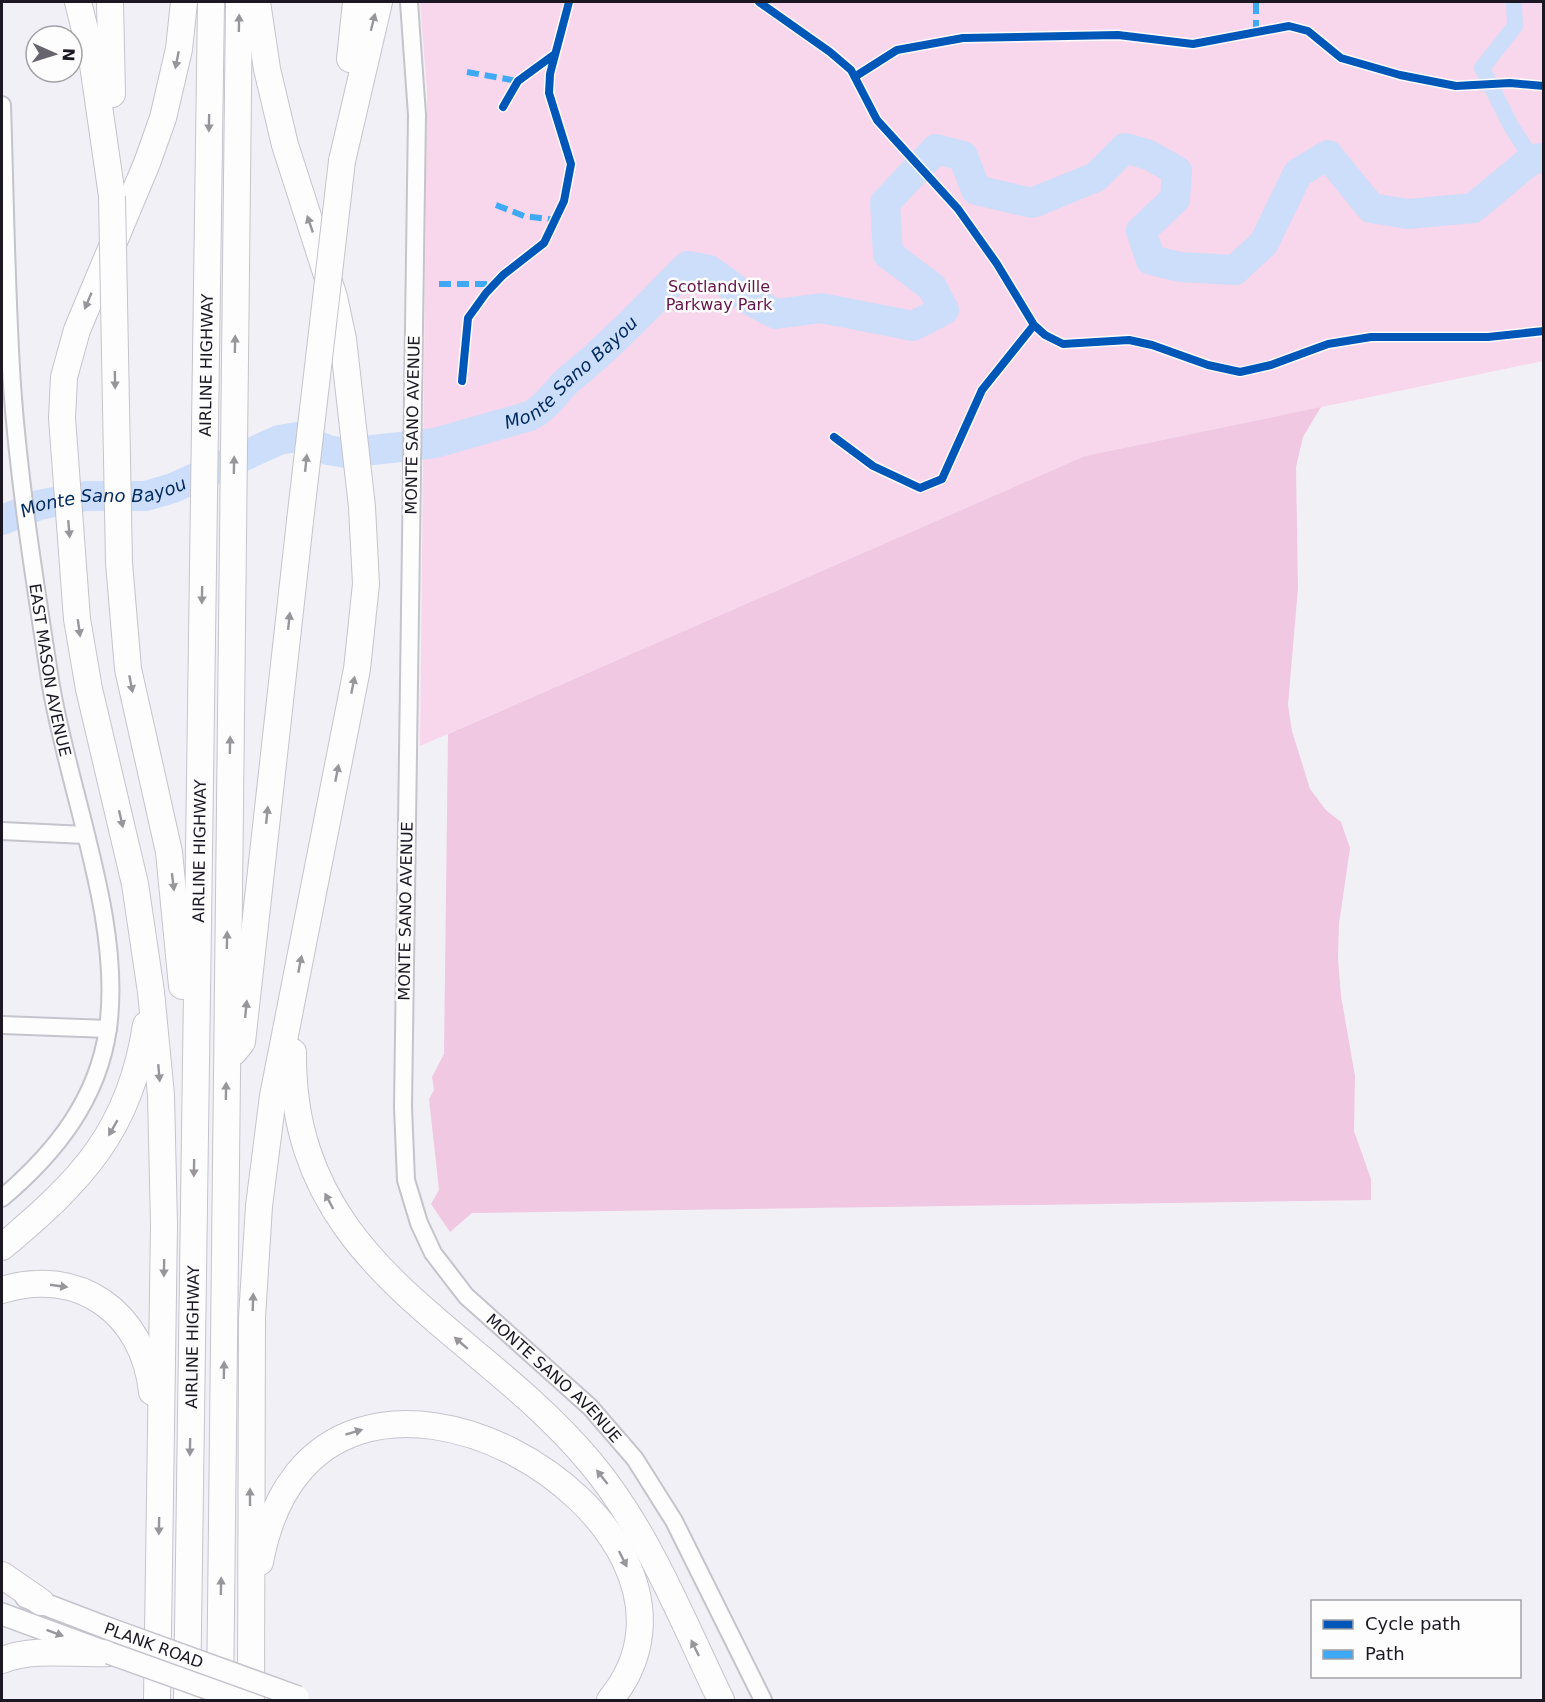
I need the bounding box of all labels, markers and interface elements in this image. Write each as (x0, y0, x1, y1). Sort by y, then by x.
one-way arrow (234, 13, 244, 32)
one-way arrow (369, 13, 379, 31)
north arrow (24, 24, 84, 84)
text: N (59, 48, 78, 62)
one-way arrow (172, 50, 181, 69)
one-way arrow (204, 113, 214, 132)
one-way arrow (305, 215, 314, 233)
park label: Scotlandville Parkway Park (666, 277, 773, 314)
one-way arrow (83, 292, 92, 310)
street label: AIRLINE HIGHWAY (196, 293, 217, 437)
water label: Monte Sano Bayou (502, 312, 642, 433)
one-way arrow (230, 334, 240, 353)
street label: MONTE SANO AVENUE (401, 335, 424, 515)
one-way arrow (110, 371, 120, 390)
one-way arrow (301, 453, 311, 472)
one-way arrow (229, 455, 238, 474)
water label: Monte Sano Bayou (17, 472, 189, 522)
one-way arrow (64, 519, 74, 538)
street label: EAST MASON AVENUE (25, 582, 75, 758)
one-way arrow (197, 586, 206, 605)
one-way arrow (284, 611, 294, 630)
one-way arrow (74, 619, 83, 638)
one-way arrow (127, 674, 136, 693)
one-way arrow (349, 676, 358, 695)
one-way arrow (225, 735, 235, 754)
one-way arrow (333, 763, 342, 782)
street label: AIRLINE HIGHWAY (189, 779, 210, 923)
one-way arrow (262, 805, 272, 824)
one-way arrow (116, 809, 126, 828)
street label: MONTE SANO AVENUE (394, 821, 417, 1001)
one-way arrow (169, 873, 178, 892)
one-way arrow (223, 930, 232, 949)
one-way arrow (296, 955, 305, 974)
one-way arrow (241, 999, 250, 1018)
one-way arrow (154, 1064, 164, 1083)
one-way arrow (221, 1082, 230, 1101)
one-way arrow (108, 1120, 118, 1137)
one-way arrow (189, 1159, 198, 1178)
one-way arrow (324, 1192, 334, 1209)
one-way arrow (159, 1259, 169, 1278)
street label: AIRLINE HIGHWAY (182, 1265, 203, 1409)
one-way arrow (50, 1281, 69, 1290)
one-way arrow (248, 1293, 258, 1312)
street label: MONTE SANO AVENUE (482, 1310, 625, 1446)
one-way arrow (454, 1337, 469, 1350)
one-way arrow (219, 1361, 229, 1380)
one-way arrow (345, 1427, 363, 1436)
one-way arrow (185, 1438, 195, 1457)
one-way arrow (595, 1469, 608, 1485)
one-way arrow (245, 1488, 255, 1507)
one-way arrow (155, 1516, 164, 1535)
one-way arrow (618, 1551, 627, 1568)
one-way arrow (216, 1577, 226, 1596)
legend (1311, 1600, 1521, 1678)
text: Cycle path (1365, 1613, 1461, 1634)
street label: PLANK ROAD (102, 1619, 206, 1672)
one-way arrow (46, 1629, 64, 1639)
one-way arrow (691, 1639, 700, 1656)
text: Path (1365, 1643, 1405, 1664)

